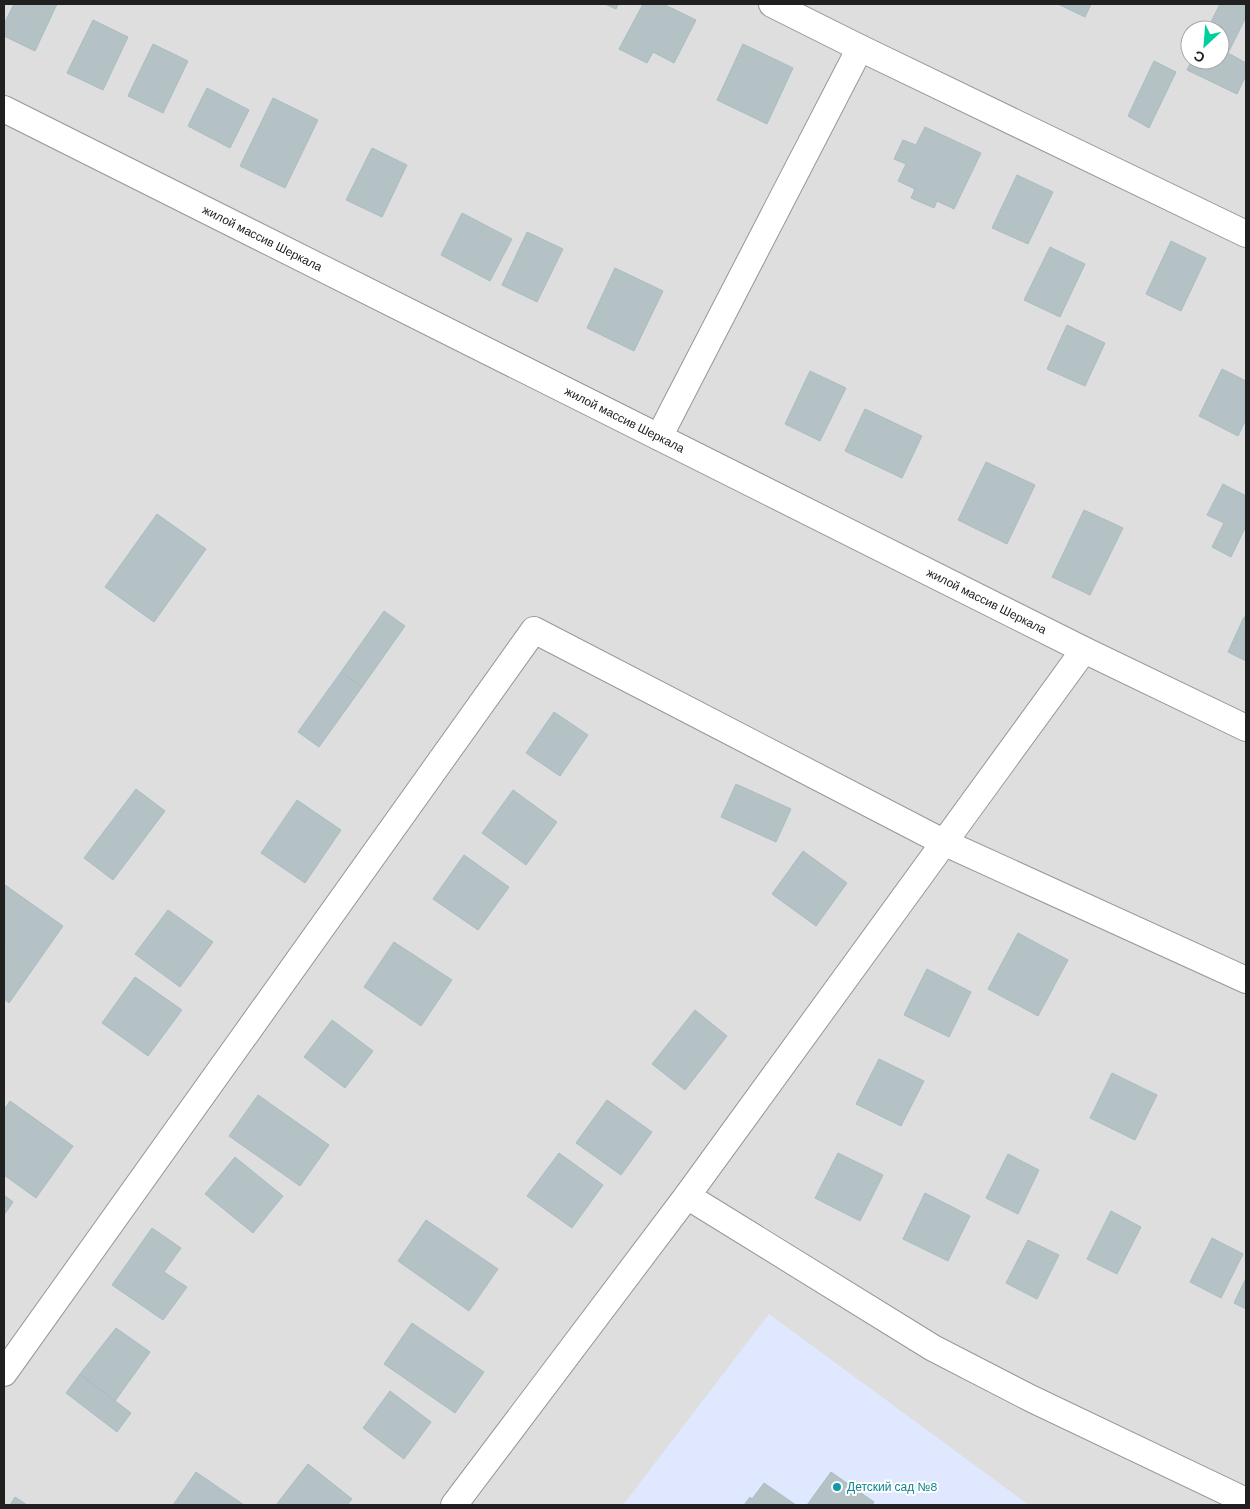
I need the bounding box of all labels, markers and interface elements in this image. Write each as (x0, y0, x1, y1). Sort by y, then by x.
north arrow (1180, 20, 1230, 70)
text: С (1191, 46, 1208, 67)
street label: жилой массив Шеркала (200, 202, 325, 275)
street label: жилой массив Шеркала (562, 383, 687, 457)
street label: жилой массив Шеркала (924, 565, 1049, 638)
place label: Детский сад №8 (847, 1479, 938, 1495)
marker: Детский сад №8 (831, 1481, 843, 1493)

